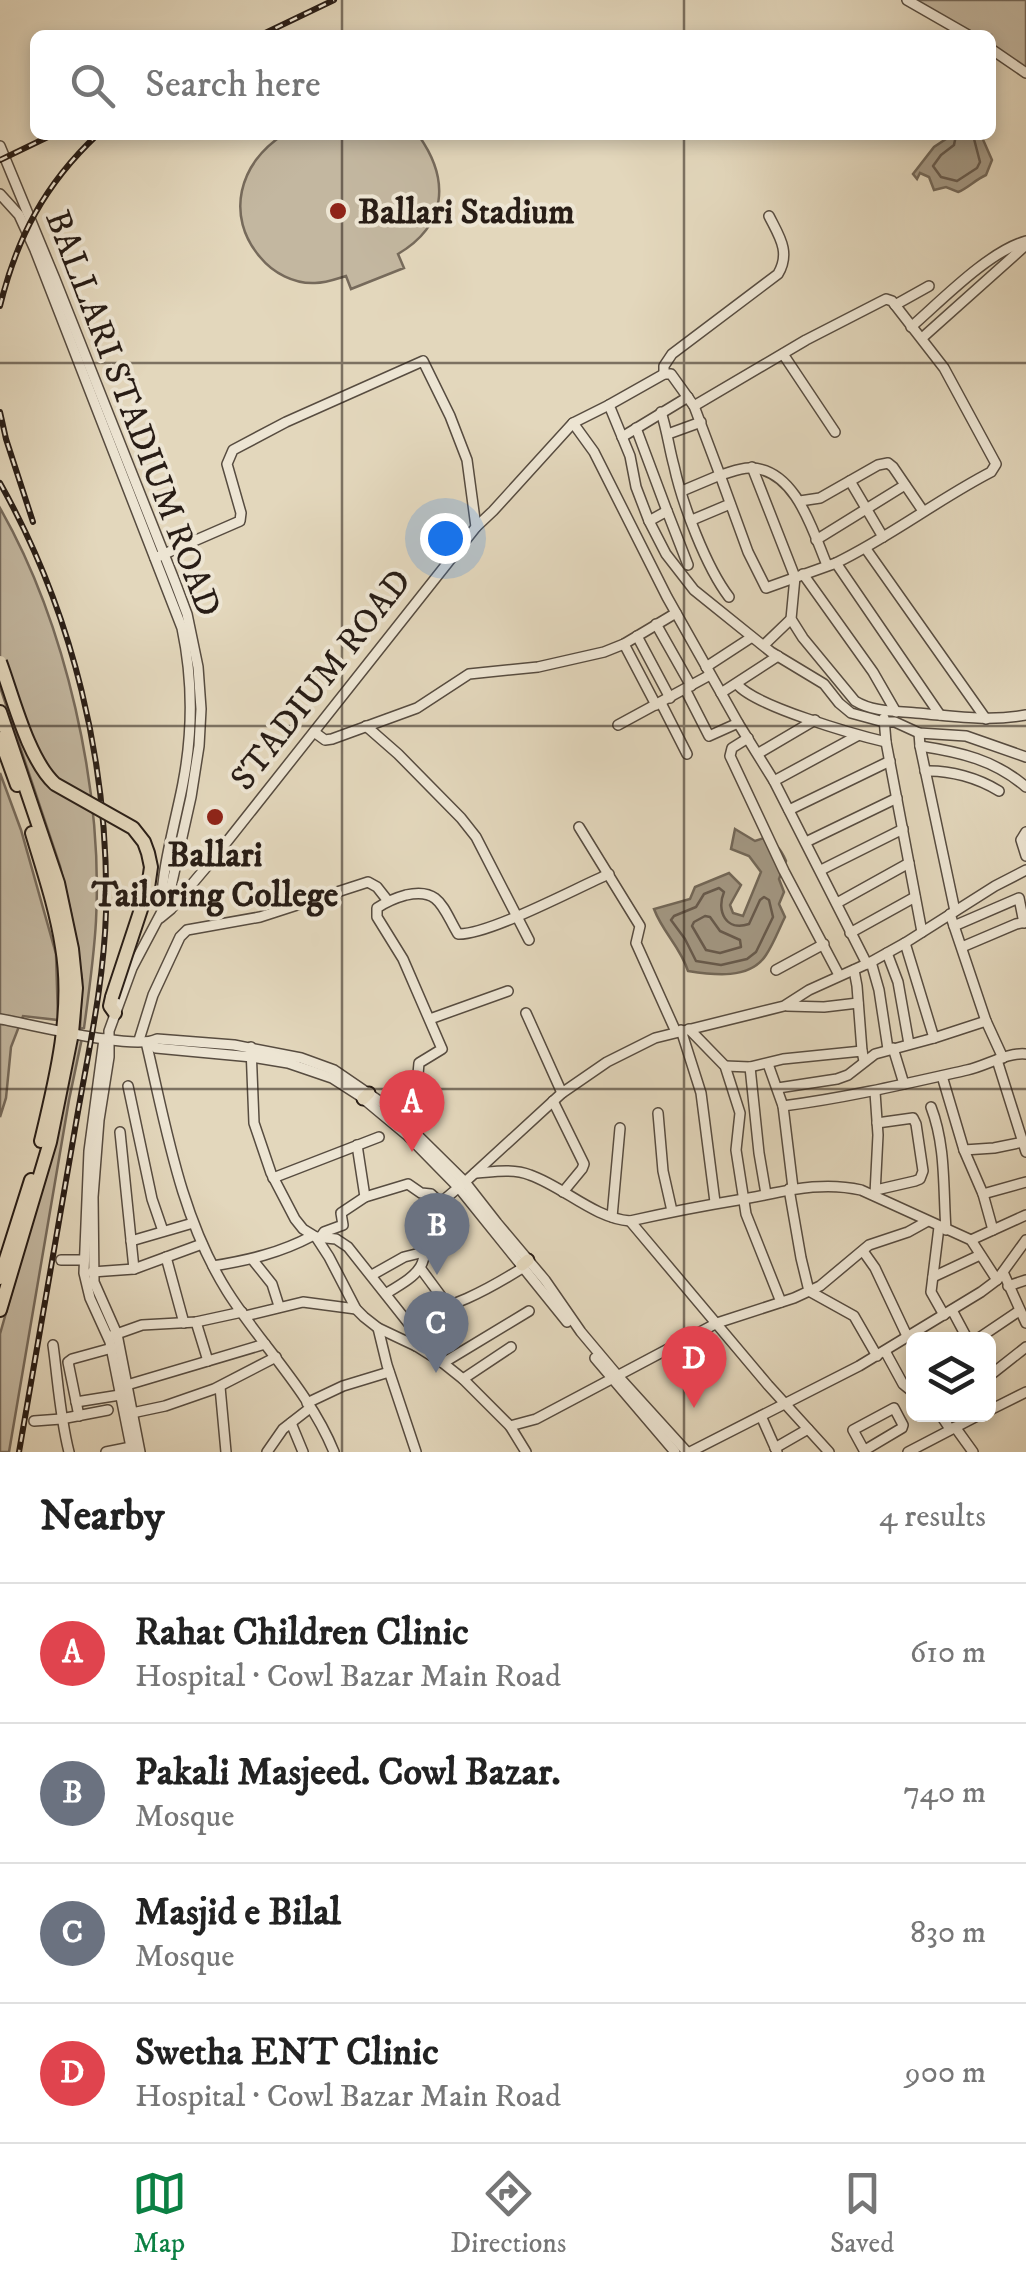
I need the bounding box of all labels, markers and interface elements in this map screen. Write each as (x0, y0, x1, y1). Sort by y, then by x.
search box (30, 30, 996, 140)
icon: search (65, 58, 120, 113)
text: Search here (145, 61, 321, 109)
place label: Ballari Stadium (358, 191, 574, 235)
marker: Ballari Stadium (327, 200, 349, 222)
street label: BALLARI STADIUM ROAD (34, 204, 230, 623)
your location (420, 513, 471, 564)
street label: STADIUM ROAD (222, 561, 422, 800)
marker: Ballari Tailoring College (204, 806, 226, 828)
place label: Ballari Tailoring College (91, 834, 339, 918)
pin: A (380, 1070, 444, 1152)
pin: B (404, 1192, 470, 1275)
pin: C (404, 1290, 468, 1373)
pin: D (662, 1326, 726, 1408)
map controls (906, 1332, 996, 1422)
button: layers (906, 1332, 996, 1422)
text: Nearby (40, 1491, 164, 1543)
text: 4 results (879, 1497, 986, 1537)
text: Rahat Children Clinic (135, 1609, 469, 1657)
text: A (62, 1633, 83, 1673)
text: 610 m (910, 1633, 986, 1673)
text: Hospital · Cowl Bazar Main Road (135, 1657, 561, 1697)
text: Pakali Masjeed. Cowl Bazar. (135, 1749, 560, 1797)
text: B (62, 1773, 83, 1813)
text: 740 m (903, 1773, 986, 1813)
text: Mosque (135, 1797, 235, 1837)
text: Masjid e Bilal (135, 1889, 341, 1937)
text: C (62, 1913, 83, 1953)
text: 830 m (910, 1913, 986, 1953)
text: Mosque (135, 1937, 235, 1977)
text: Swetha ENT Clinic (135, 2029, 439, 2077)
text: D (61, 2053, 84, 2093)
text: 900 m (905, 2053, 986, 2093)
text: Hospital · Cowl Bazar Main Road (135, 2077, 561, 2117)
tab: Map (132, 2166, 187, 2261)
tab: Directions (450, 2166, 566, 2261)
tab: Saved (830, 2166, 894, 2261)

